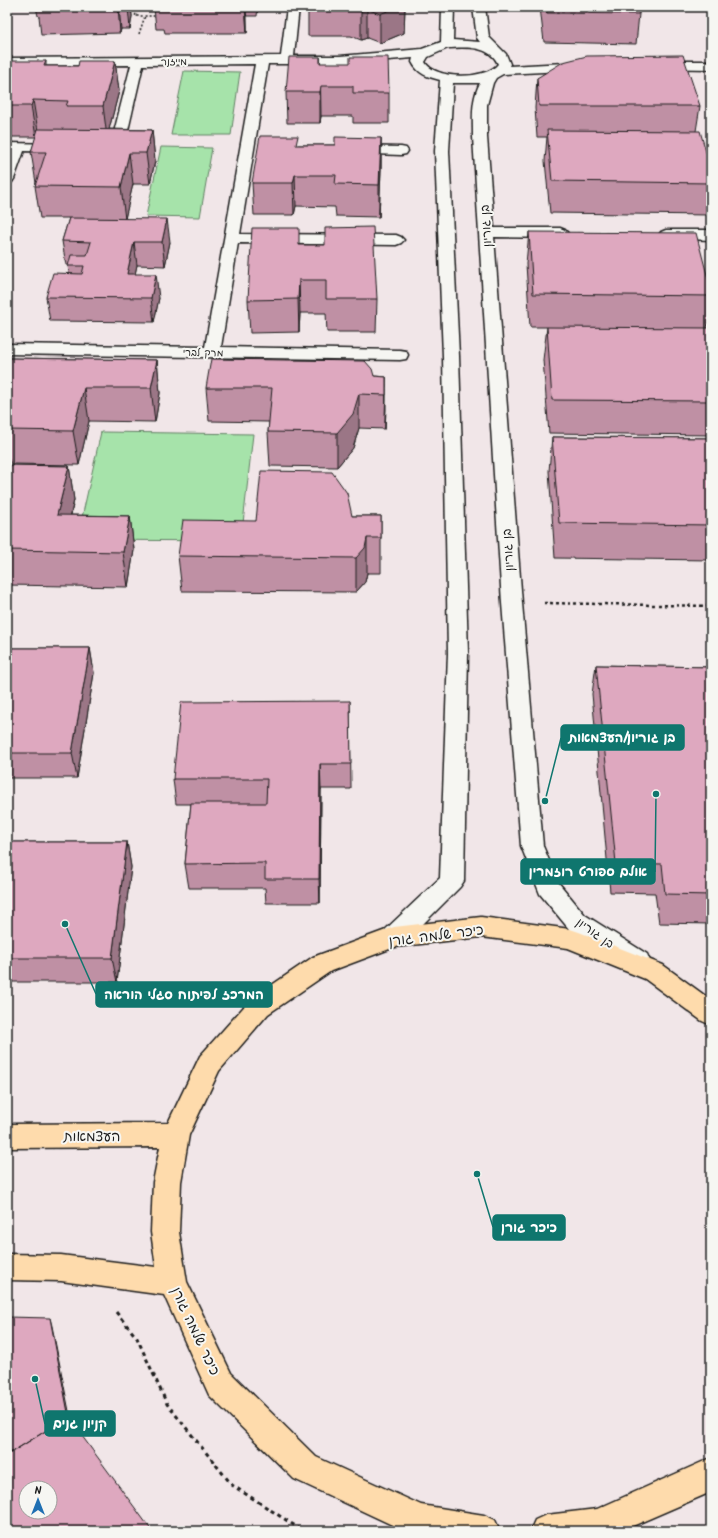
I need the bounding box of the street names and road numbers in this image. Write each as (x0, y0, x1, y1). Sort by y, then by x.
street label: מייזנר (161, 54, 187, 70)
street label: בן גוריון (476, 204, 497, 248)
street label: מרק לברי (183, 345, 223, 361)
street label: בן גוריון (498, 528, 519, 572)
street label: בן גוריון (572, 913, 618, 953)
street label: כיכר שלמה גורן (387, 919, 485, 953)
street label: העצמאות (63, 1126, 120, 1148)
street label: כיכר שלמה גורן (165, 1283, 225, 1379)

